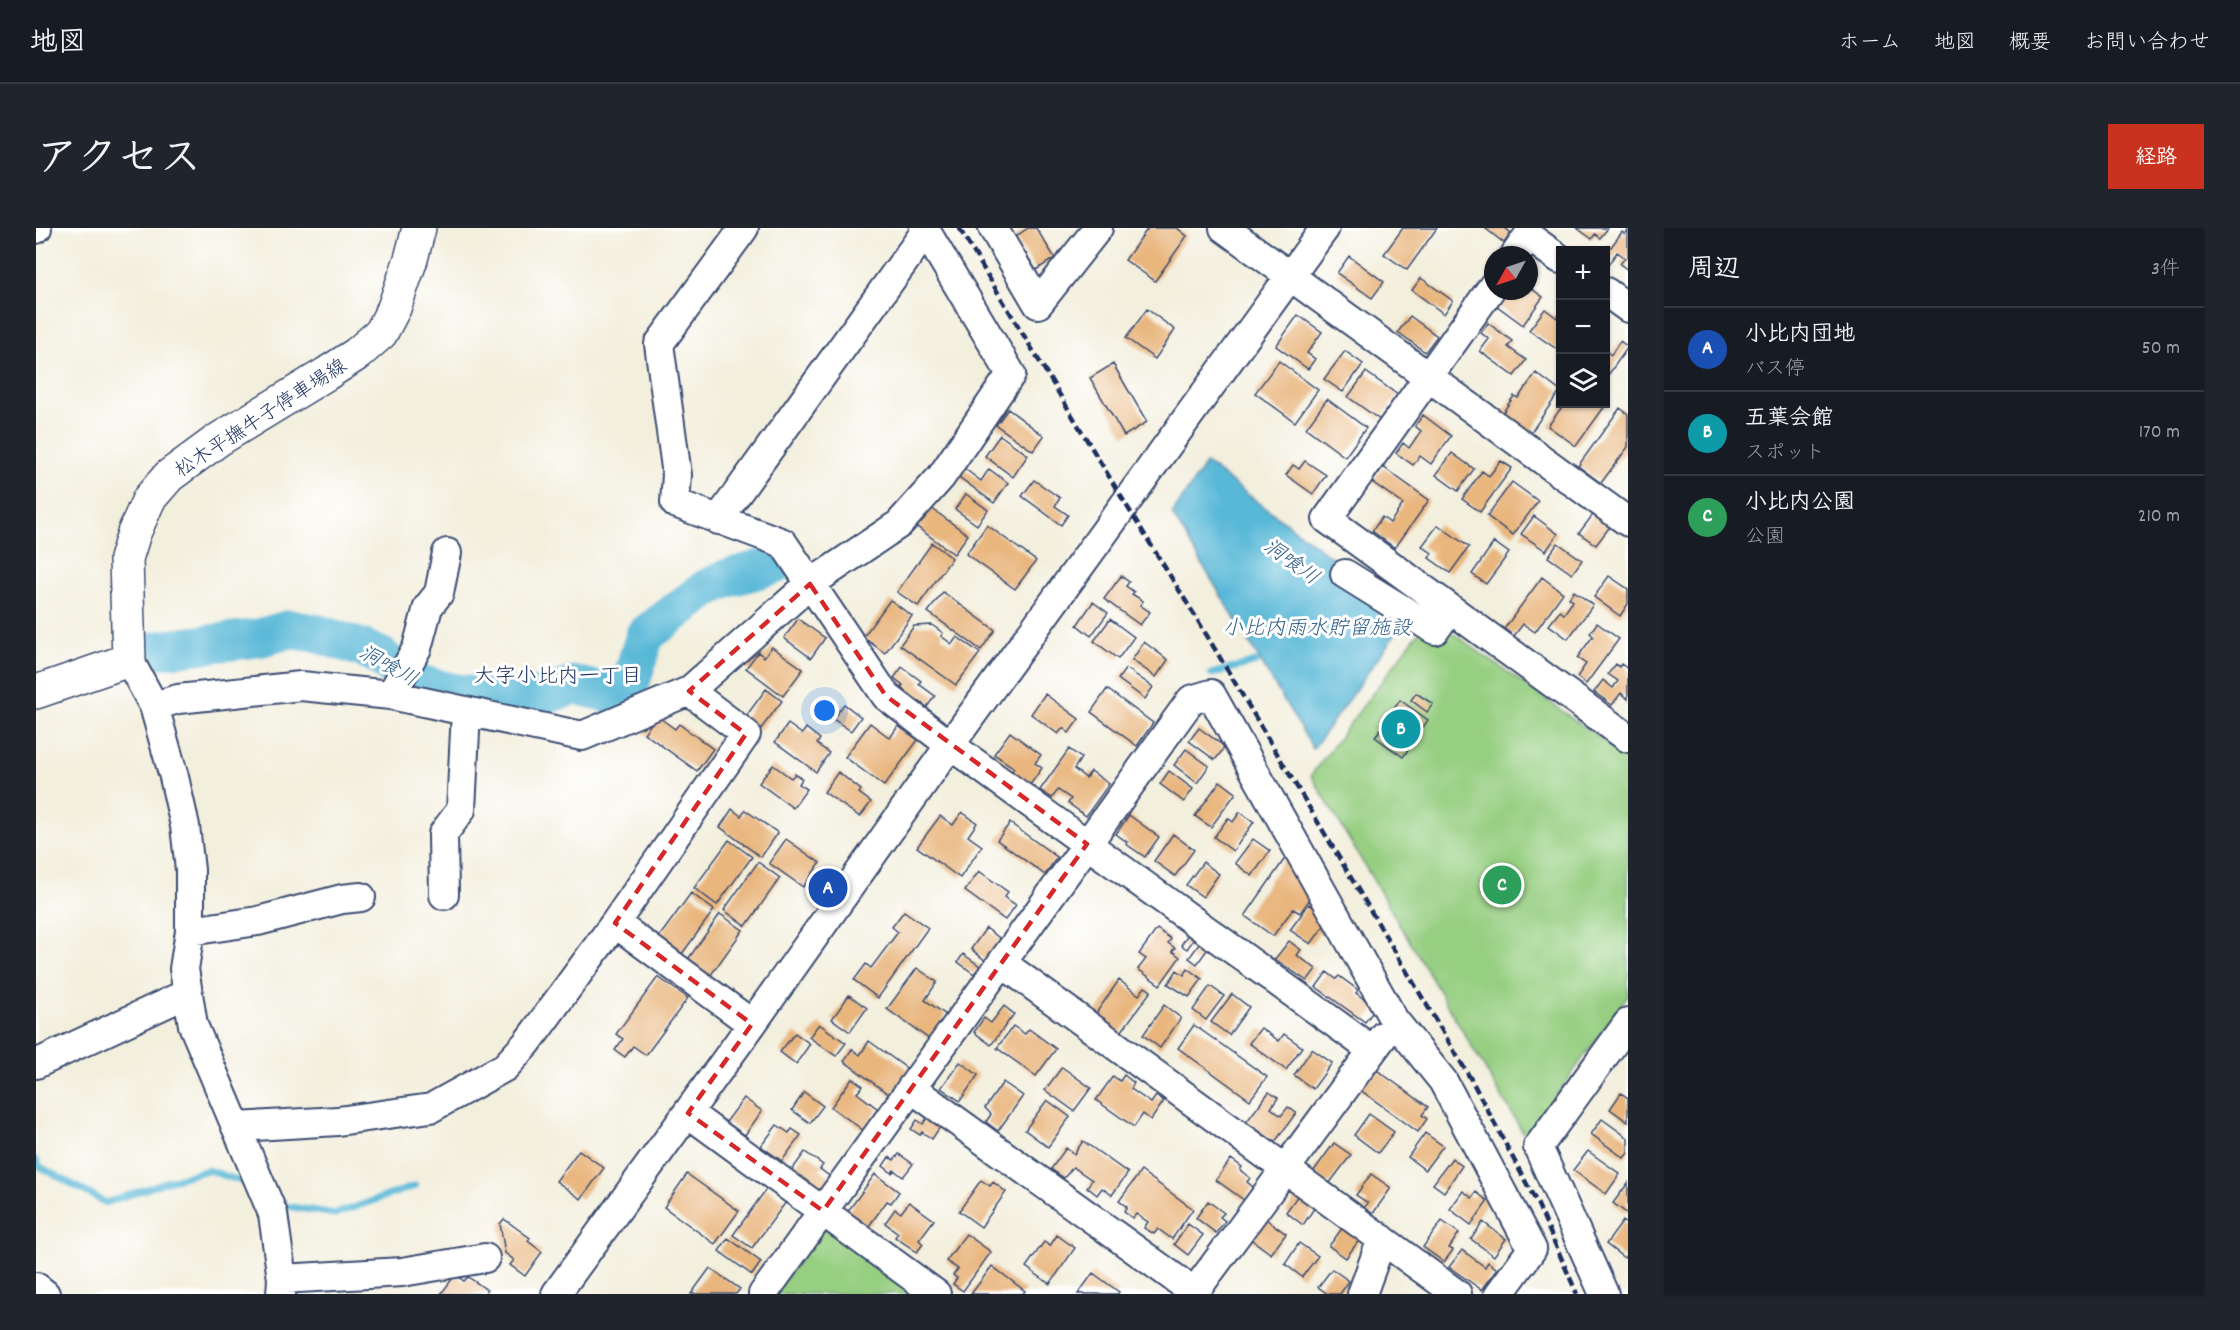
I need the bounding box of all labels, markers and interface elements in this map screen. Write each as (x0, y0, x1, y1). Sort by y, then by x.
text: 地図 (30, 25, 86, 65)
text: ホーム (1839, 29, 1901, 59)
text: 地図 (1934, 29, 1976, 59)
text: 概要 (2009, 29, 2051, 59)
text: お問い合わせ (2084, 29, 2210, 59)
button: 経路 (2108, 124, 2204, 189)
text: アクセス (36, 132, 201, 192)
north arrow (1484, 246, 1538, 300)
map controls (1556, 246, 1610, 408)
button: + (1556, 246, 1610, 300)
text: 周辺 (1688, 252, 1740, 289)
text: 3件 (2151, 256, 2180, 284)
button: − (1556, 300, 1610, 354)
text: 小比内団地 (1745, 320, 1855, 351)
text: A (1702, 335, 1713, 363)
text: 50 m (2142, 335, 2180, 363)
street label: 松木平撫牛子停車場線 (170, 353, 353, 486)
button: layers (1556, 354, 1610, 408)
text: バス停 (1745, 356, 1805, 384)
text: 五葉会館 (1745, 404, 1833, 435)
text: B (1703, 419, 1712, 447)
text: 170 m (2139, 419, 2180, 447)
text: スポット (1745, 440, 1825, 468)
text: 小比内公園 (1745, 488, 1855, 519)
text: C (1703, 503, 1712, 531)
text: 210 m (2138, 503, 2180, 531)
text: 公園 (1745, 524, 1785, 552)
water label: 洞喰川 (1256, 533, 1325, 594)
water label: 小比内雨水貯留施設 (1223, 615, 1413, 645)
water label: 洞喰川 (353, 639, 422, 696)
district label: 大字小比内一丁目 (474, 663, 642, 693)
your location (810, 696, 839, 725)
pin: B (1382, 706, 1420, 752)
pin: C (1482, 862, 1522, 908)
pin: A (808, 866, 848, 910)

